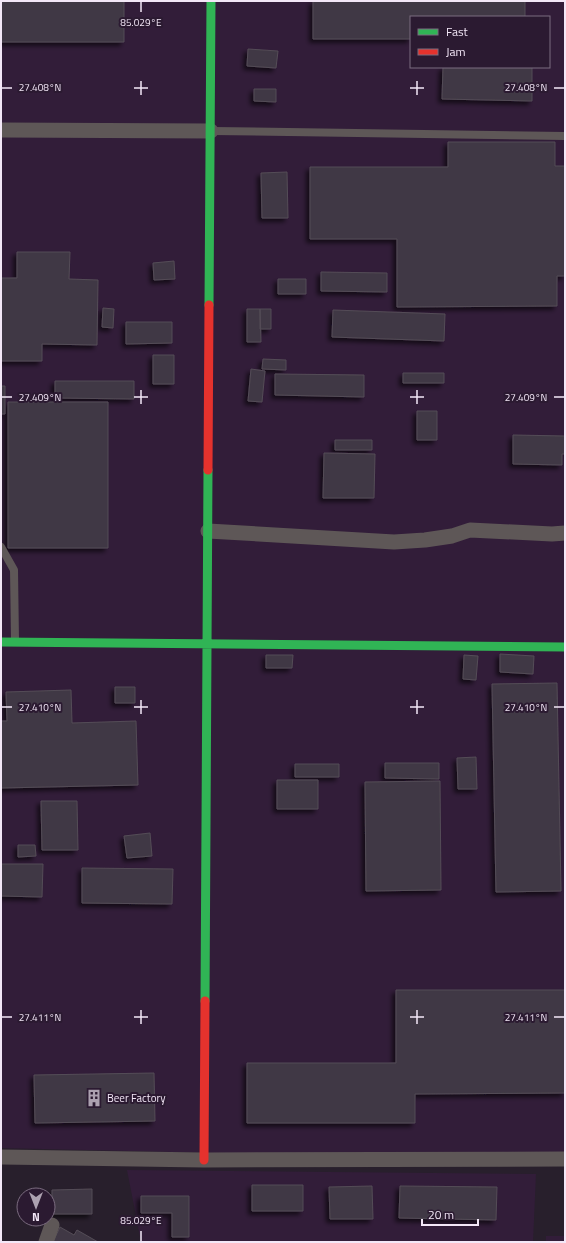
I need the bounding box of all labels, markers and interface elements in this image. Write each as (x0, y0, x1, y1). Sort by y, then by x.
text: 85.029°E (120, 15, 162, 30)
legend (410, 16, 550, 68)
text: Fast (446, 22, 469, 41)
text: Jam (446, 42, 466, 61)
text: 27.408°N (19, 80, 61, 95)
text: 27.408°N (505, 80, 547, 95)
text: 27.409°N (19, 390, 61, 405)
text: 27.409°N (505, 390, 547, 405)
text: 27.410°N (19, 700, 61, 715)
text: 27.410°N (505, 700, 547, 715)
text: 27.411°N (19, 1010, 61, 1025)
text: 27.411°N (505, 1010, 547, 1025)
building icon: Beer Factory (84, 1088, 104, 1108)
place label: Beer Factory (107, 1090, 166, 1106)
north arrow (16, 1187, 56, 1227)
scale bar (422, 1201, 478, 1227)
text: 20 m (428, 1205, 454, 1224)
text: N (32, 1209, 40, 1225)
text: 85.029°E (120, 1213, 162, 1228)

